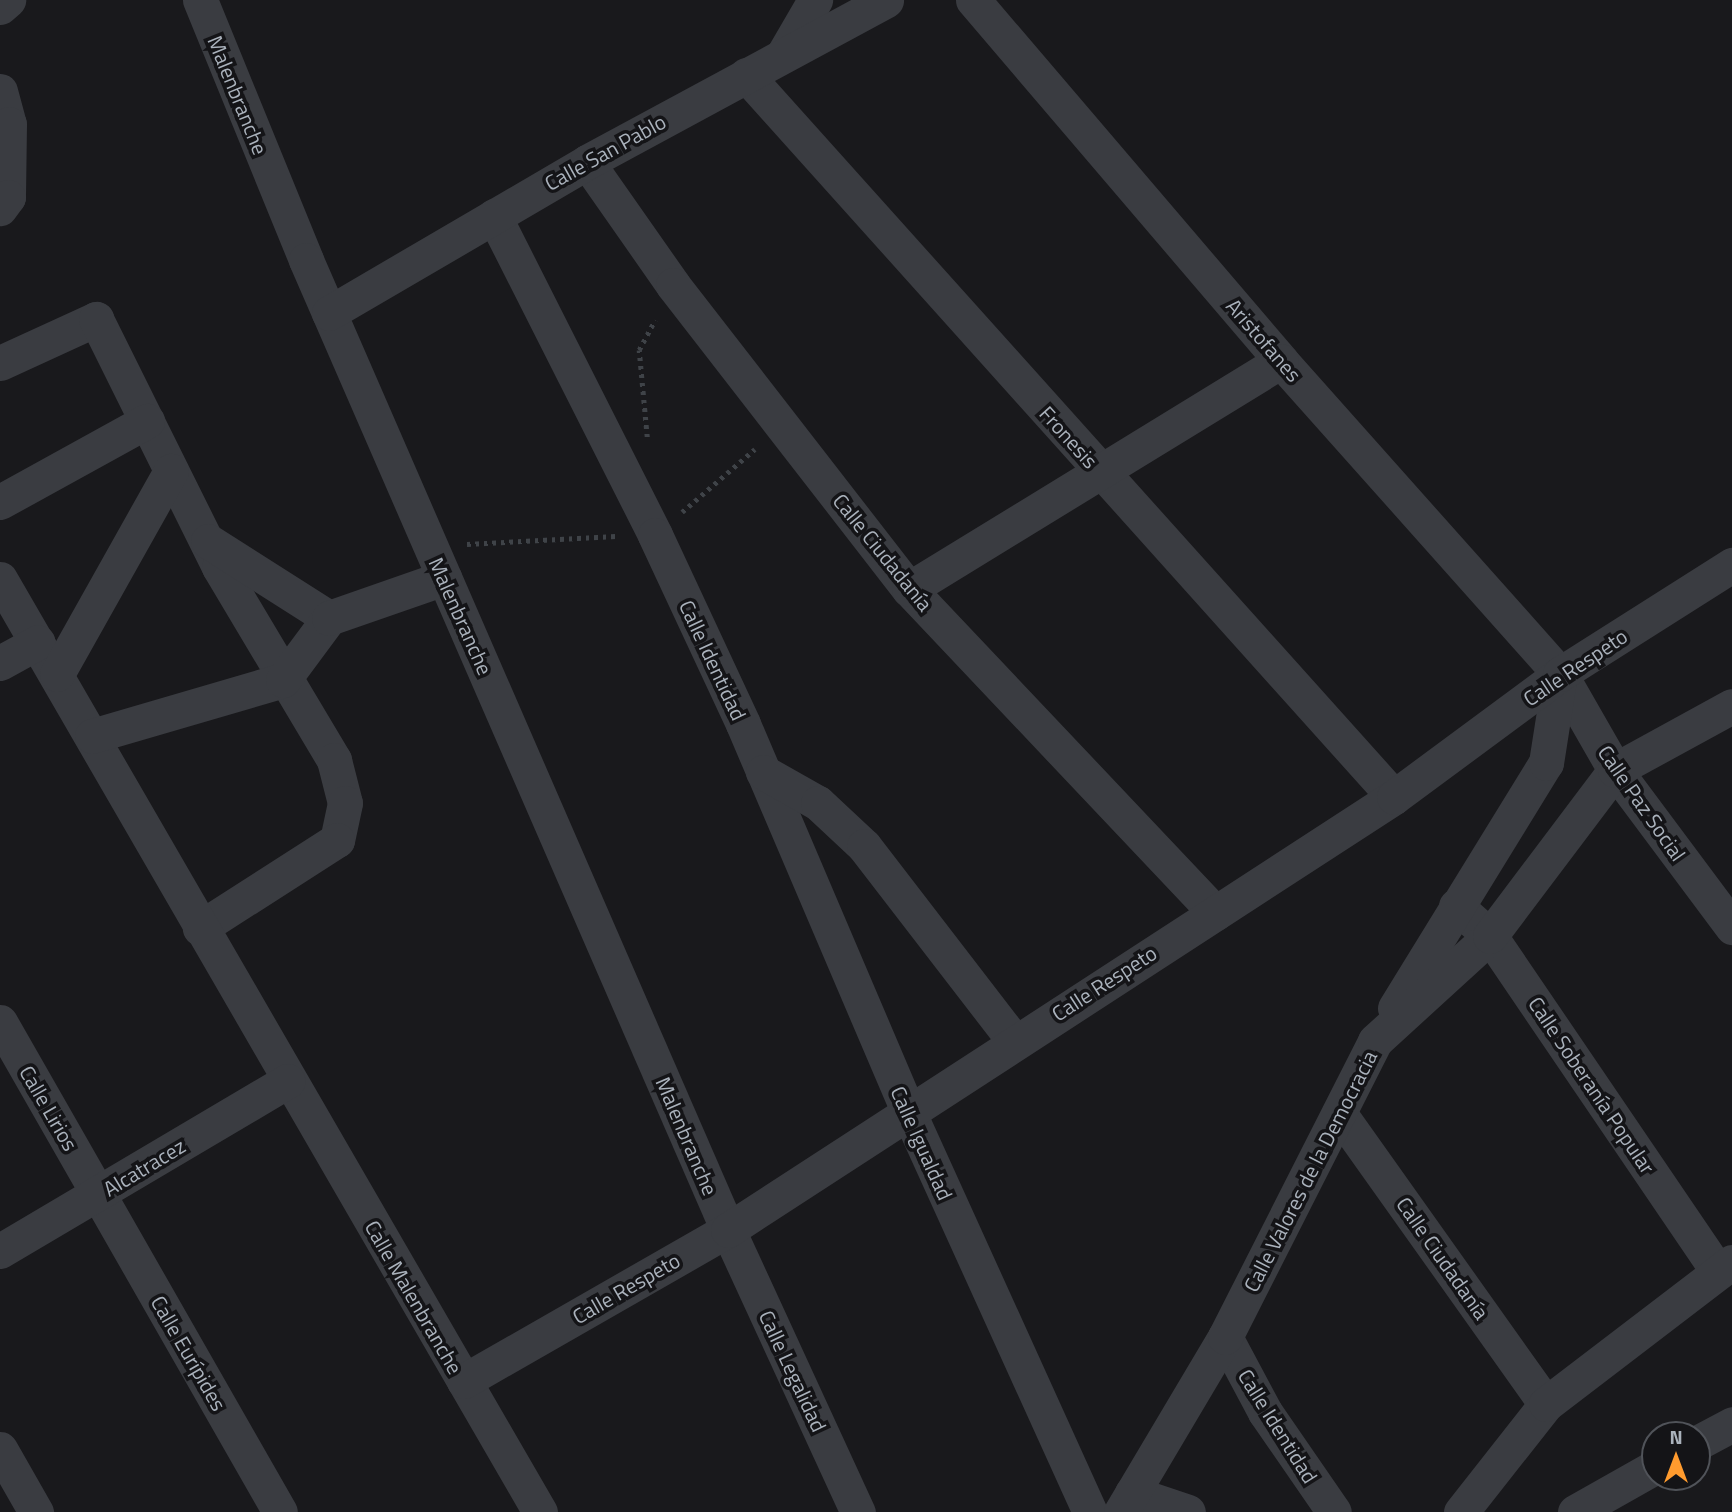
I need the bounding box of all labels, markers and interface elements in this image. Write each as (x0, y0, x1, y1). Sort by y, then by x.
street label: Malenbranche (203, 32, 273, 158)
street label: Calle San Pablo (540, 108, 670, 196)
street label: Aristofanes (1221, 293, 1307, 387)
street label: Fronesis (1035, 401, 1103, 473)
street label: Calle Ciudadanía (828, 488, 938, 616)
street label: Malenbranche (424, 553, 498, 679)
street label: Calle Identidad (674, 596, 752, 724)
street label: Calle Respeto (1518, 623, 1632, 711)
street label: Calle Paz Social (1593, 740, 1691, 866)
street label: Calle Respeto (1047, 940, 1161, 1026)
street label: Calle Soberanía Popular (1523, 992, 1661, 1178)
street label: Calle Valores de la Democracia (1238, 1046, 1382, 1296)
street label: Calle Lirios (15, 1061, 83, 1155)
street label: Malenbranche (651, 1073, 723, 1199)
street label: Calle Igualdad (886, 1082, 958, 1204)
street label: Alcatracez (98, 1133, 190, 1201)
street label: Calle Ciudadanía (1391, 1192, 1495, 1324)
street label: Calle Malenbranche (360, 1216, 468, 1378)
street label: Calle Respeto (568, 1247, 684, 1329)
street label: Calle Eurípides (146, 1291, 232, 1415)
street label: Calle Legalidad (754, 1306, 832, 1436)
street label: Calle Identidad (1233, 1364, 1323, 1488)
north arrow (1641, 1421, 1711, 1491)
text: N (1669, 1422, 1683, 1451)

